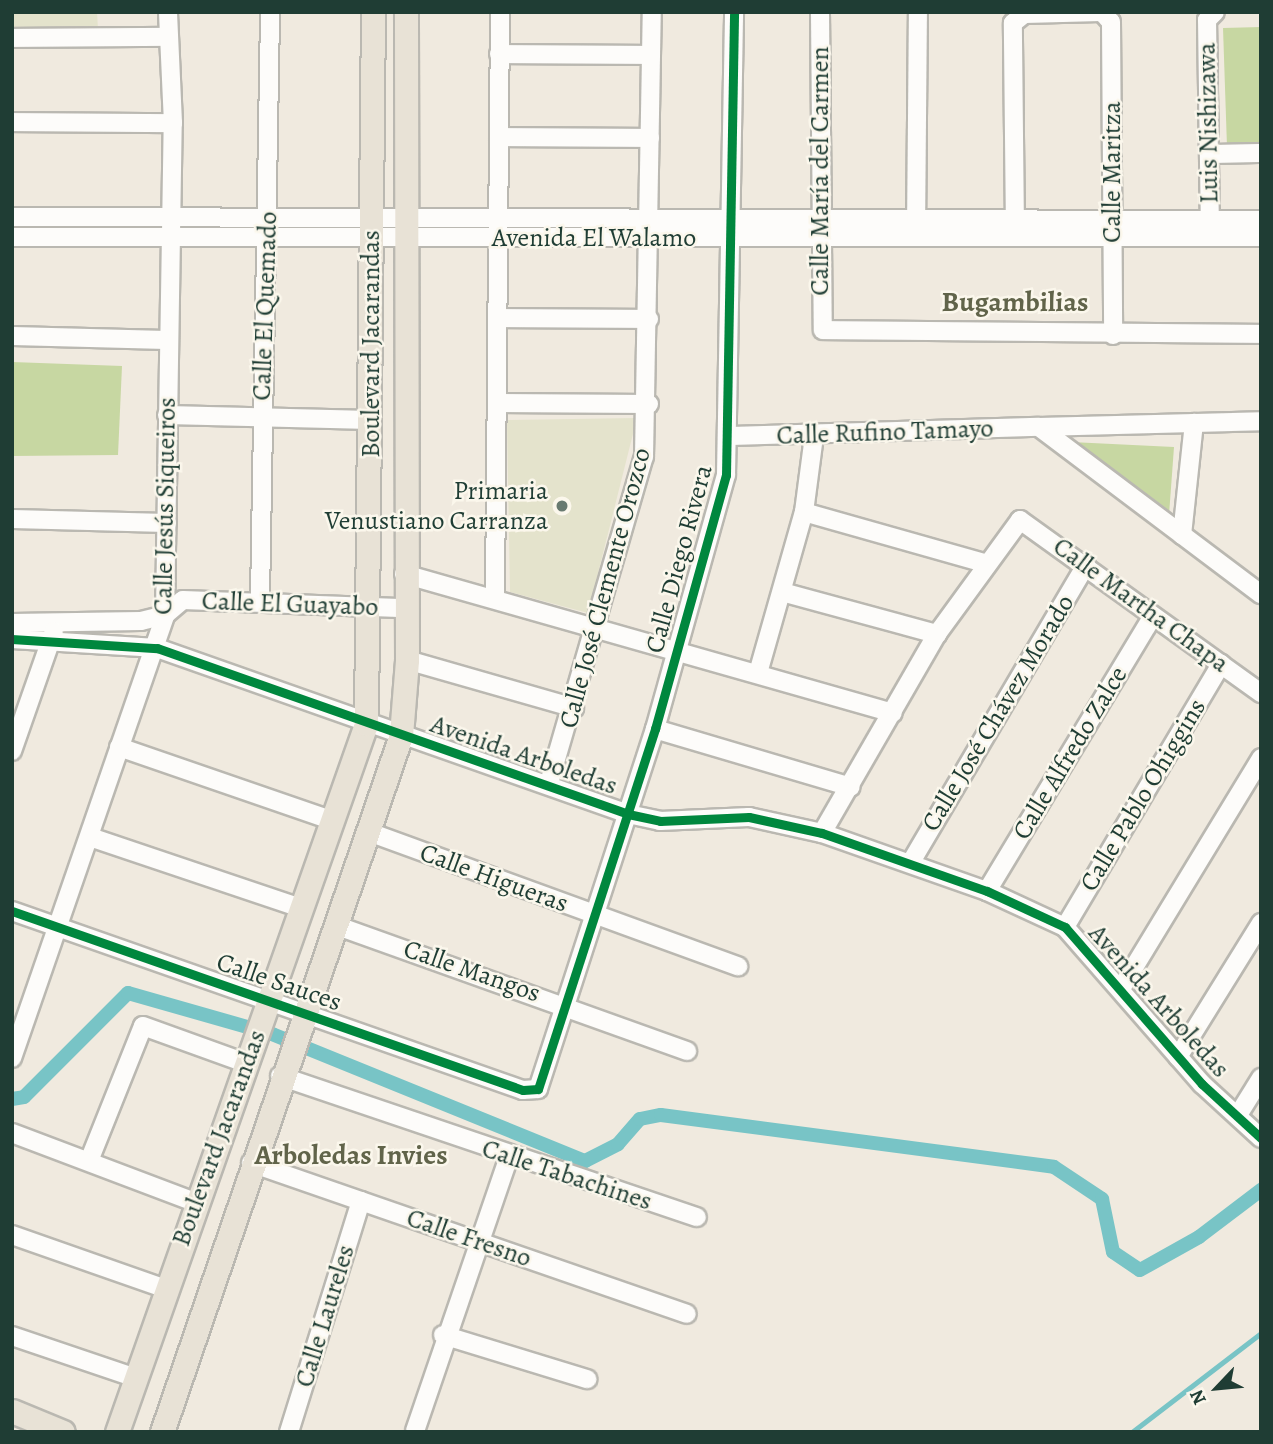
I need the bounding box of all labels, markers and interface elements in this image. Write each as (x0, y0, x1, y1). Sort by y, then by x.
street label: Luis Nishizawa (1191, 42, 1225, 204)
street label: Calle María del Carmen (804, 46, 836, 296)
street label: Calle Maritza (1096, 101, 1128, 243)
street label: Calle El Quemado (246, 211, 284, 401)
street label: Avenida El Walamo (492, 222, 696, 254)
street label: Boulevard Jacarandas (355, 230, 387, 458)
district label: Bugambilias (942, 285, 1088, 319)
street label: Calle Jesús Siqueiros (148, 397, 182, 615)
street label: Calle Rufino Tamayo (776, 413, 994, 451)
street label: Calle José Clemente Orozco (553, 444, 657, 732)
street label: Calle Diego Rivera (639, 461, 719, 657)
place label: Primaria Venustiano Carranza (325, 475, 548, 536)
marker: Primaria Venustiano Carranza (554, 498, 570, 514)
street label: Calle Martha Chapa (1047, 531, 1235, 679)
street label: Calle El Guayabo (201, 585, 379, 623)
street label: Calle José Chávez Morado (915, 589, 1081, 837)
street label: Calle Alfredo Zalce (1006, 661, 1134, 845)
street label: Calle Pablo Ohiggins (1073, 693, 1213, 897)
street label: Avenida Arboledas (426, 708, 622, 802)
street label: Calle Higueras (416, 837, 572, 919)
street label: Avenida Arboledas (1082, 918, 1236, 1084)
street label: Calle Mangos (400, 933, 544, 1009)
street label: Calle Sauces (212, 946, 346, 1018)
street label: Boulevard Jacarandas (165, 1026, 273, 1250)
street label: Calle Tabachines (478, 1133, 656, 1217)
district label: Arboledas Invies (254, 1138, 448, 1172)
street label: Calle Fresno (403, 1202, 535, 1274)
street label: Calle Laureles (289, 1241, 361, 1391)
north arrow (1182, 1353, 1252, 1423)
text: N (1183, 1385, 1213, 1409)

